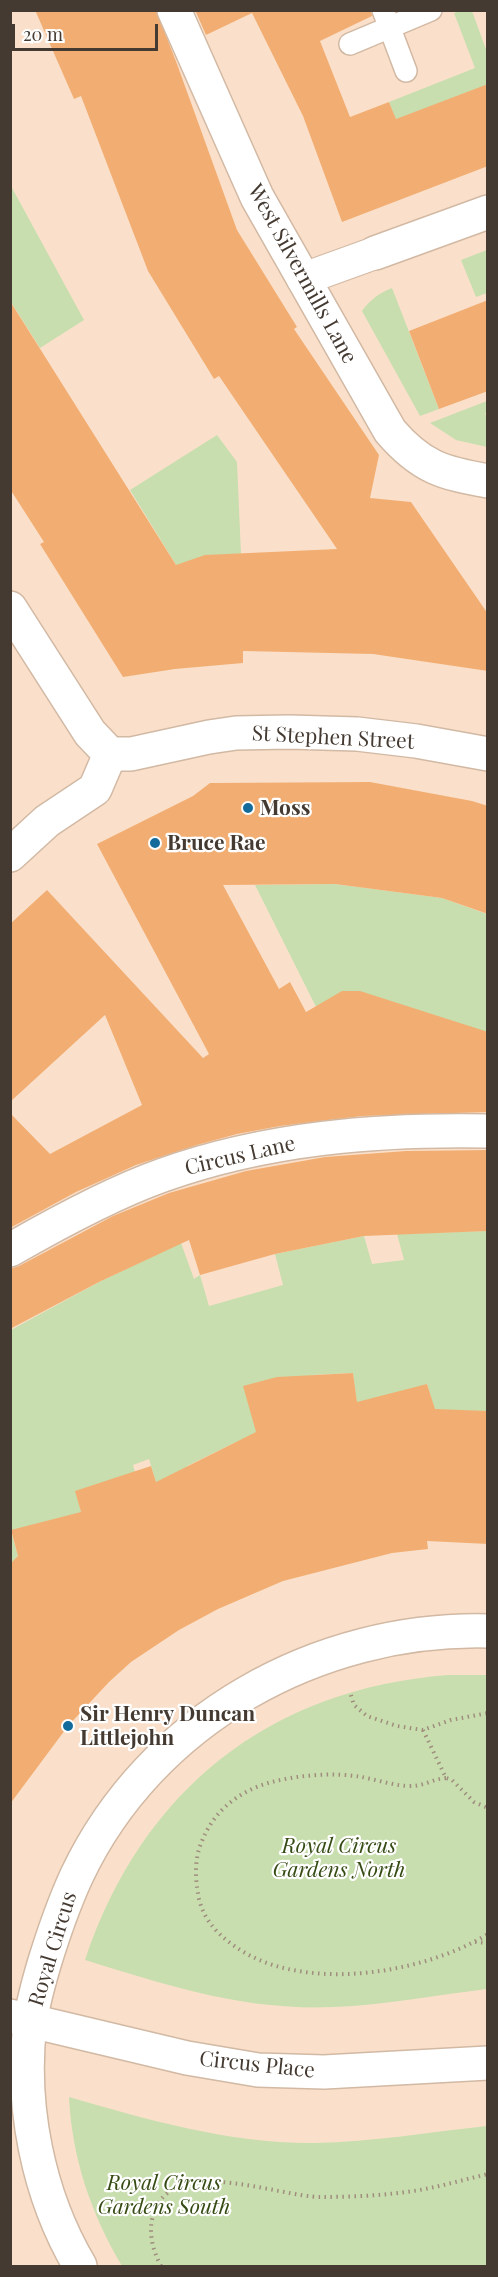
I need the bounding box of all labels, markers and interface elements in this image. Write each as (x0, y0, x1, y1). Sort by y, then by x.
scale bar (15, 12, 160, 50)
text: 20 m (23, 22, 63, 46)
street label: West Silvermills Lane (242, 180, 362, 368)
street label: St Stephen Street (251, 721, 415, 755)
place label: Moss (260, 795, 310, 821)
marker: Moss (241, 801, 255, 815)
place label: Bruce Rae (167, 830, 265, 856)
marker: Bruce Rae (148, 836, 162, 850)
street label: Circus Lane (182, 1131, 298, 1181)
place label: Sir Henry Duncan Littlejohn (80, 1701, 255, 1751)
marker: Sir Henry Duncan Littlejohn (61, 1719, 75, 1733)
park label: Royal Circus Gardens North (273, 1833, 405, 1883)
street label: Royal Circus (24, 1889, 82, 2009)
street label: Circus Place (198, 2046, 316, 2084)
park label: Royal Circus Gardens South (98, 2170, 230, 2220)

